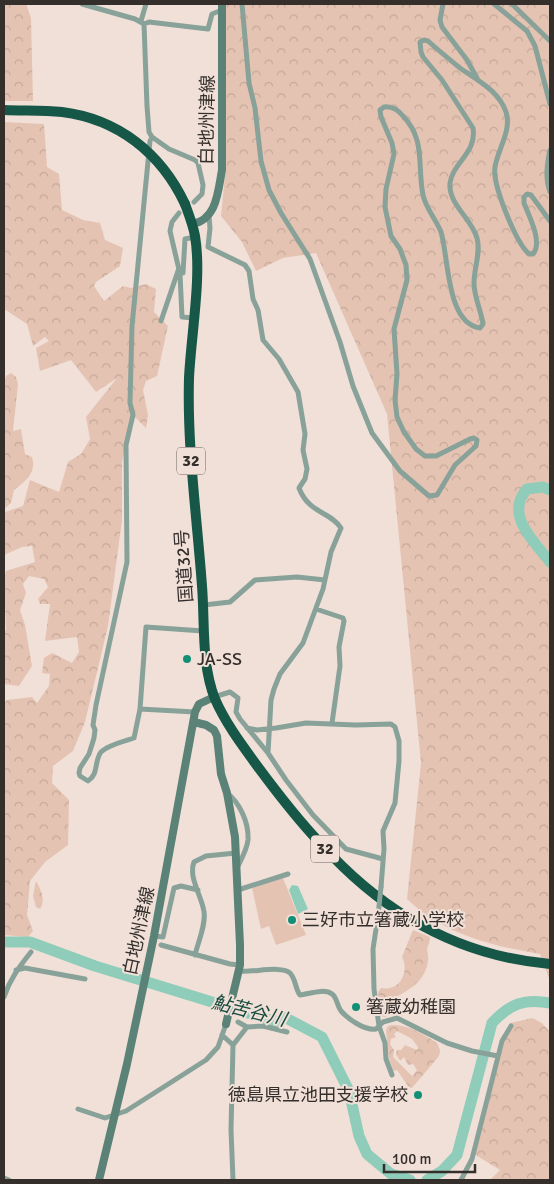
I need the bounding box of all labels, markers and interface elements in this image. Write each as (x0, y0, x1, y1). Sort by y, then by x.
street label: 白地州津線 (195, 75, 219, 165)
road number: 32 (177, 448, 205, 474)
street label: 国道32号 (170, 529, 198, 603)
place label: JA-SS (197, 648, 242, 670)
marker: JA-SS (181, 653, 193, 665)
road number: 32 (311, 836, 339, 862)
street label: 白地州津線 (119, 885, 159, 977)
place label: 三好市立箸蔵小学校 (302, 909, 464, 931)
marker: 三好市立箸蔵小学校 (286, 914, 298, 926)
water label: 鮎苦谷川 (209, 990, 291, 1032)
place label: 箸蔵幼稚園 (366, 996, 456, 1018)
marker: 箸蔵幼稚園 (350, 1001, 362, 1013)
place label: 徳島県立池田支援学校 (228, 1084, 408, 1106)
marker: 徳島県立池田支援学校 (412, 1089, 424, 1101)
scale bar (384, 1142, 475, 1174)
text: 100 m (392, 1150, 432, 1168)

